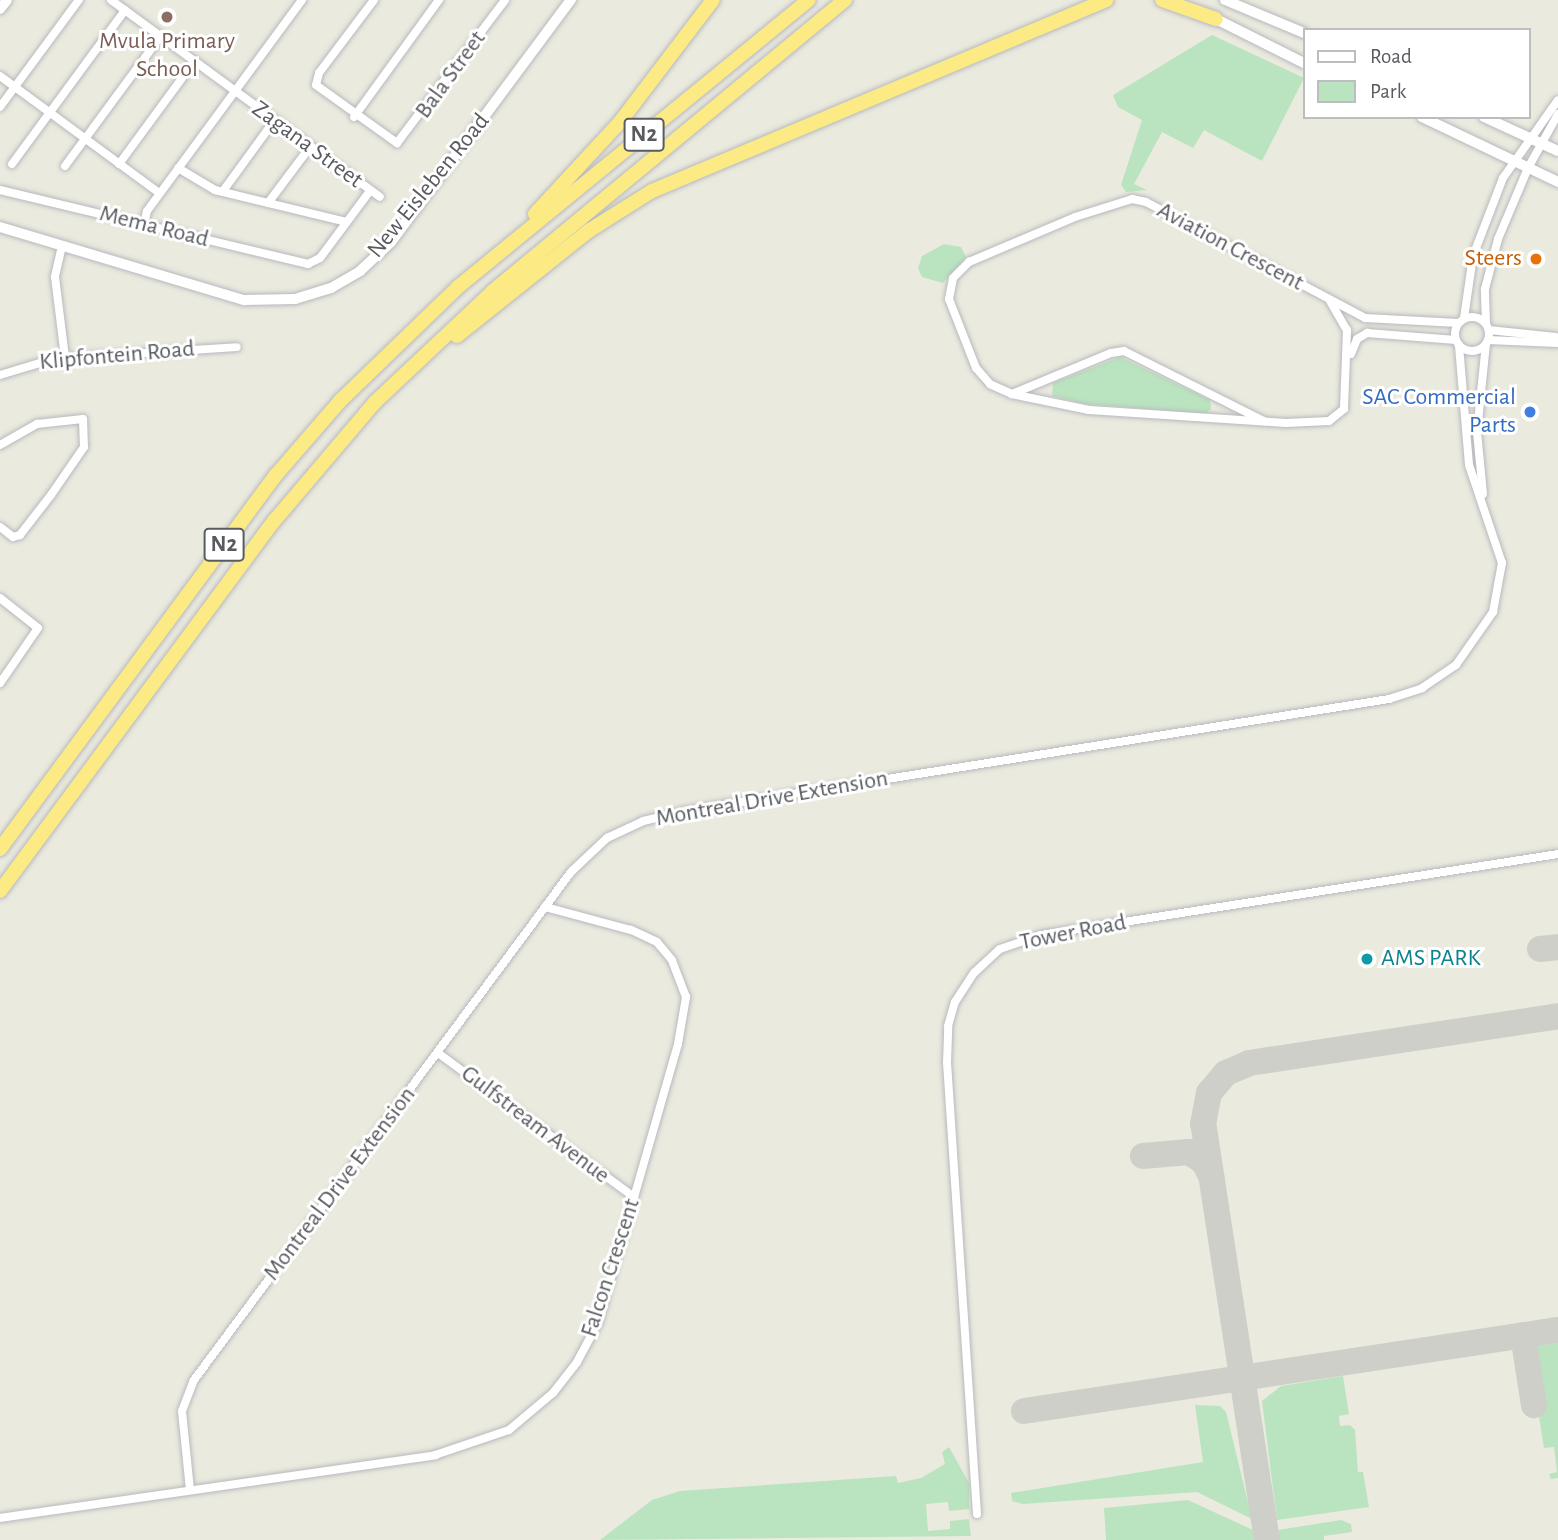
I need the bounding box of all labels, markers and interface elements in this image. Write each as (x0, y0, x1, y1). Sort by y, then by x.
marker: Mvula Primary School (159, 9, 175, 25)
street label: Bala Street (410, 25, 492, 125)
place label: Mvula Primary School (99, 28, 235, 84)
legend (1302, 28, 1530, 119)
text: Road (1370, 46, 1412, 67)
text: Park (1370, 81, 1406, 102)
street label: Zagana Street (246, 95, 368, 195)
street label: New Eisleben Road (362, 108, 496, 264)
road number: N2 (623, 116, 665, 154)
street label: Aviation Crescent (1152, 196, 1308, 298)
street label: Mema Road (96, 200, 212, 254)
place label: Steers (1465, 245, 1522, 273)
marker: Steers (1528, 251, 1544, 267)
street label: Klipfontein Road (38, 335, 196, 377)
place label: SAC Commercial Parts (1362, 384, 1516, 440)
marker: SAC Commercial Parts (1522, 404, 1538, 420)
road number: N2 (203, 526, 245, 565)
street label: Montreal Drive Extension (654, 764, 890, 834)
street label: Tower Road (1017, 909, 1129, 957)
place label: AMS PARK (1381, 945, 1481, 973)
marker: AMS PARK (1359, 951, 1375, 967)
street label: Gulfstream Avenue (455, 1060, 615, 1190)
street label: Montreal Drive Extension (258, 1081, 422, 1287)
street label: Falcon Crescent (575, 1195, 647, 1341)

